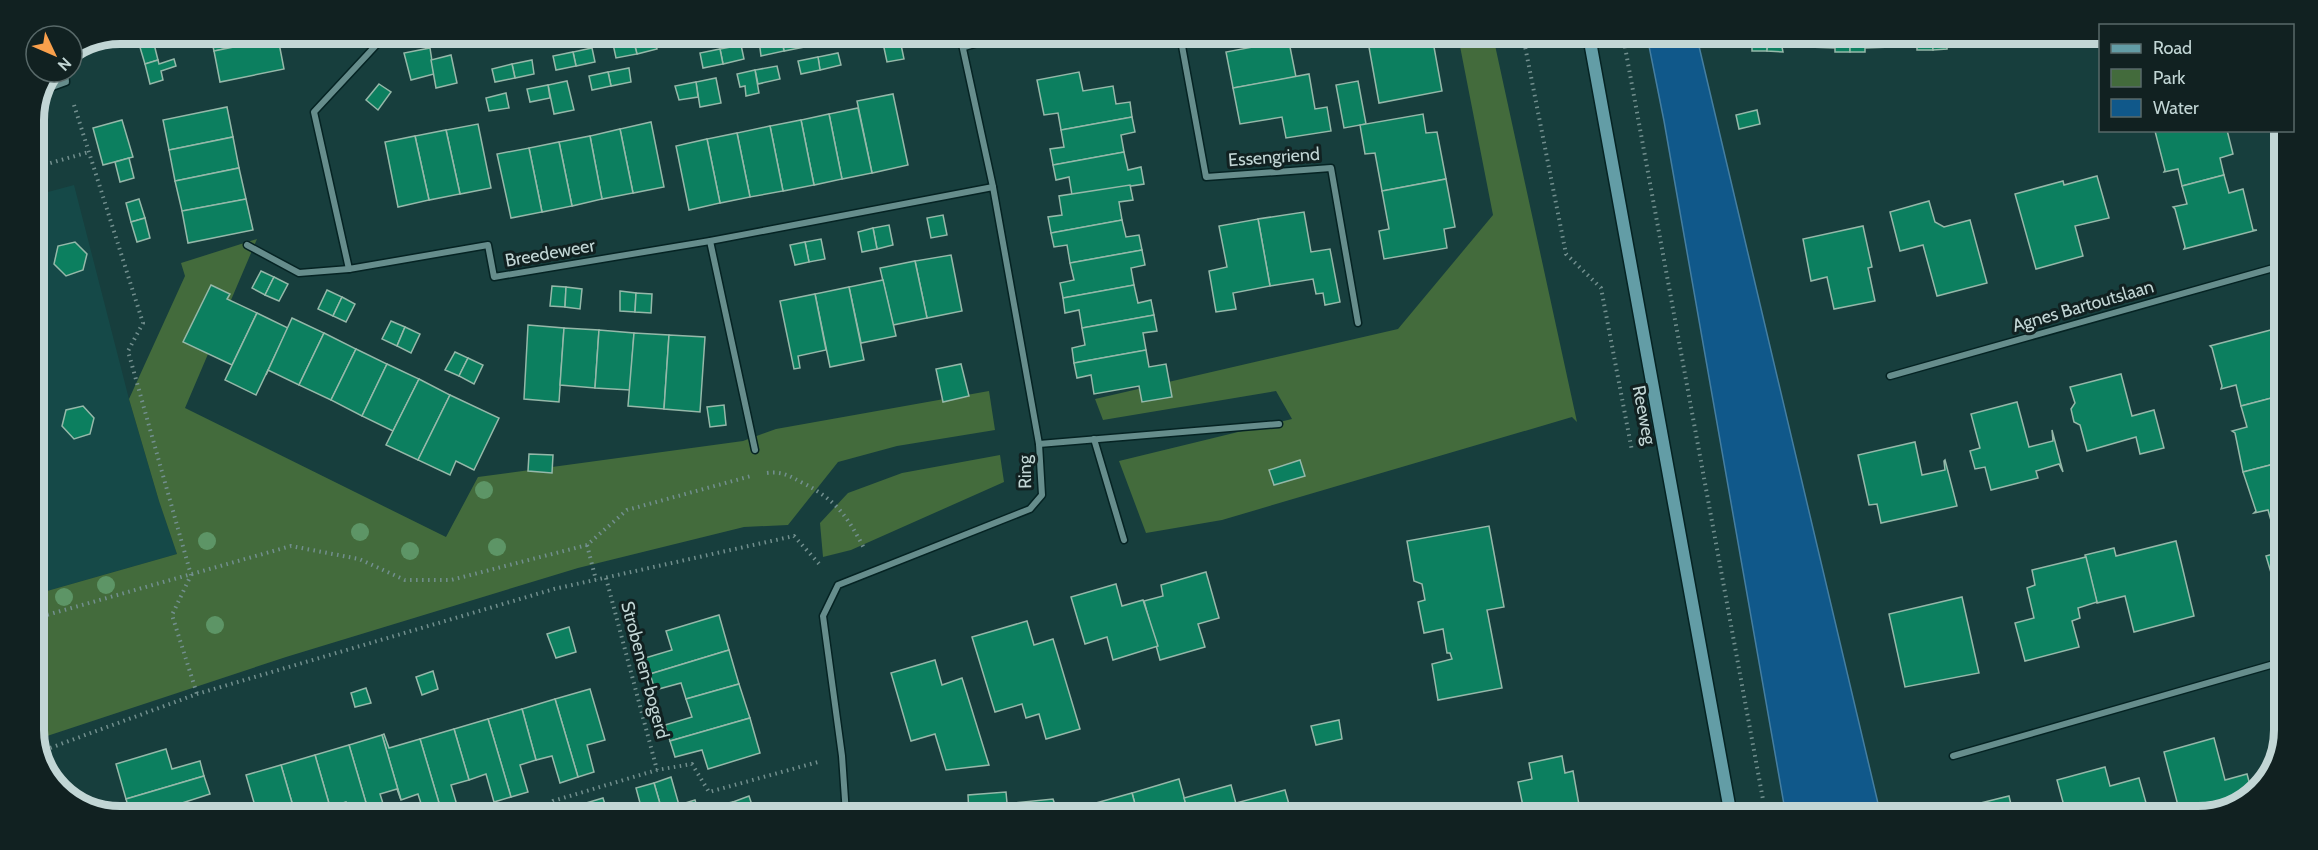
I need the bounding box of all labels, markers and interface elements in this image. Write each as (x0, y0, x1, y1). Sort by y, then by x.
north arrow (24, 24, 84, 84)
legend (2099, 24, 2294, 132)
text: Road (2153, 37, 2192, 59)
text: N (54, 53, 75, 75)
text: Park (2153, 67, 2186, 89)
text: Water (2153, 97, 2199, 119)
street label: Essengriend (1227, 143, 1321, 171)
street label: Breedeweer (503, 234, 597, 272)
street label: Agnes Bartoutslaan (2010, 275, 2156, 337)
street label: Reeweg (1627, 383, 1661, 448)
street label: Ring (1014, 454, 1036, 489)
street label: Strobenen-bogerd (616, 599, 674, 741)

